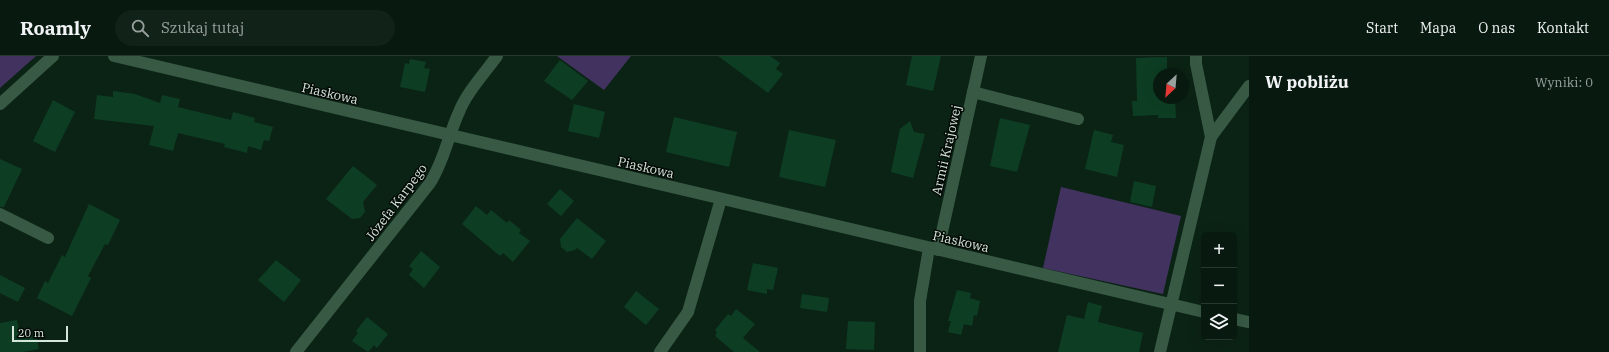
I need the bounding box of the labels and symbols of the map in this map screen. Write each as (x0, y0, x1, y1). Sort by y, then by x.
north arrow (1153, 68, 1189, 104)
street label: Piaskowa (300, 79, 360, 108)
street label: Armii Krajowej (928, 103, 965, 197)
street label: Piaskowa (616, 153, 676, 182)
street label: Józefa Karpego (362, 160, 431, 244)
street label: Piaskowa (931, 227, 991, 256)
scale bar (12, 324, 68, 343)

